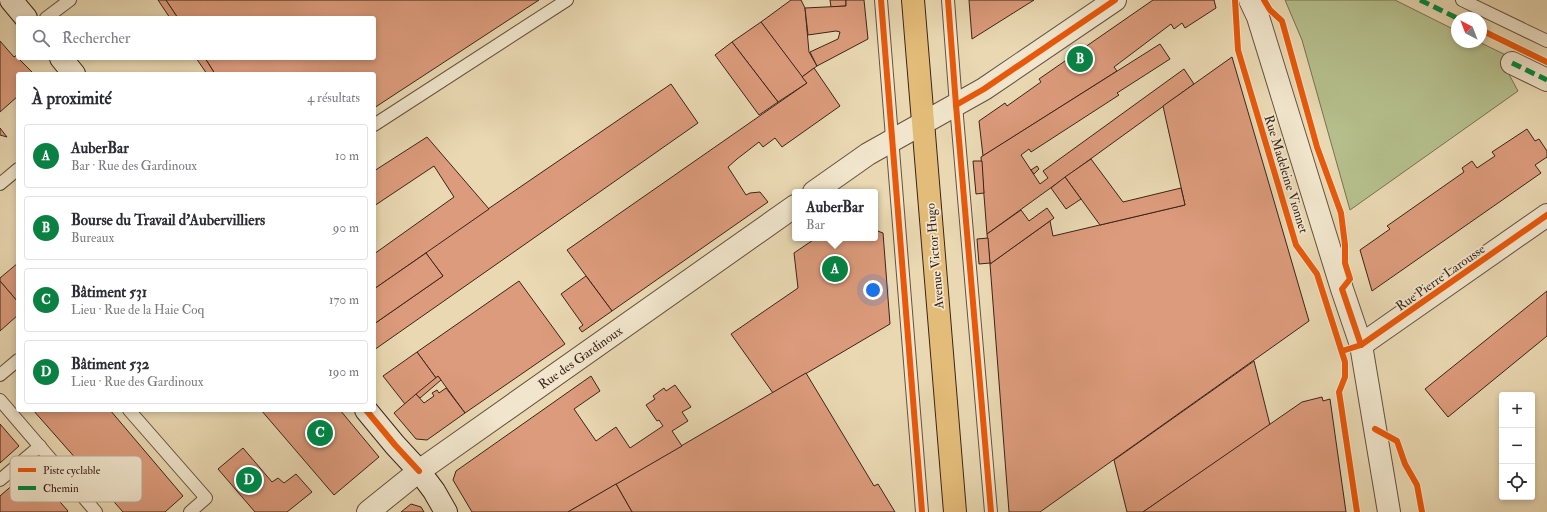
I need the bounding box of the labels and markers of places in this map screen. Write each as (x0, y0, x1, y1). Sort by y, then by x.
pin: B (1067, 44, 1093, 74)
pin: A (822, 254, 848, 284)
pin: C (307, 418, 333, 448)
pin: D (236, 465, 262, 495)

